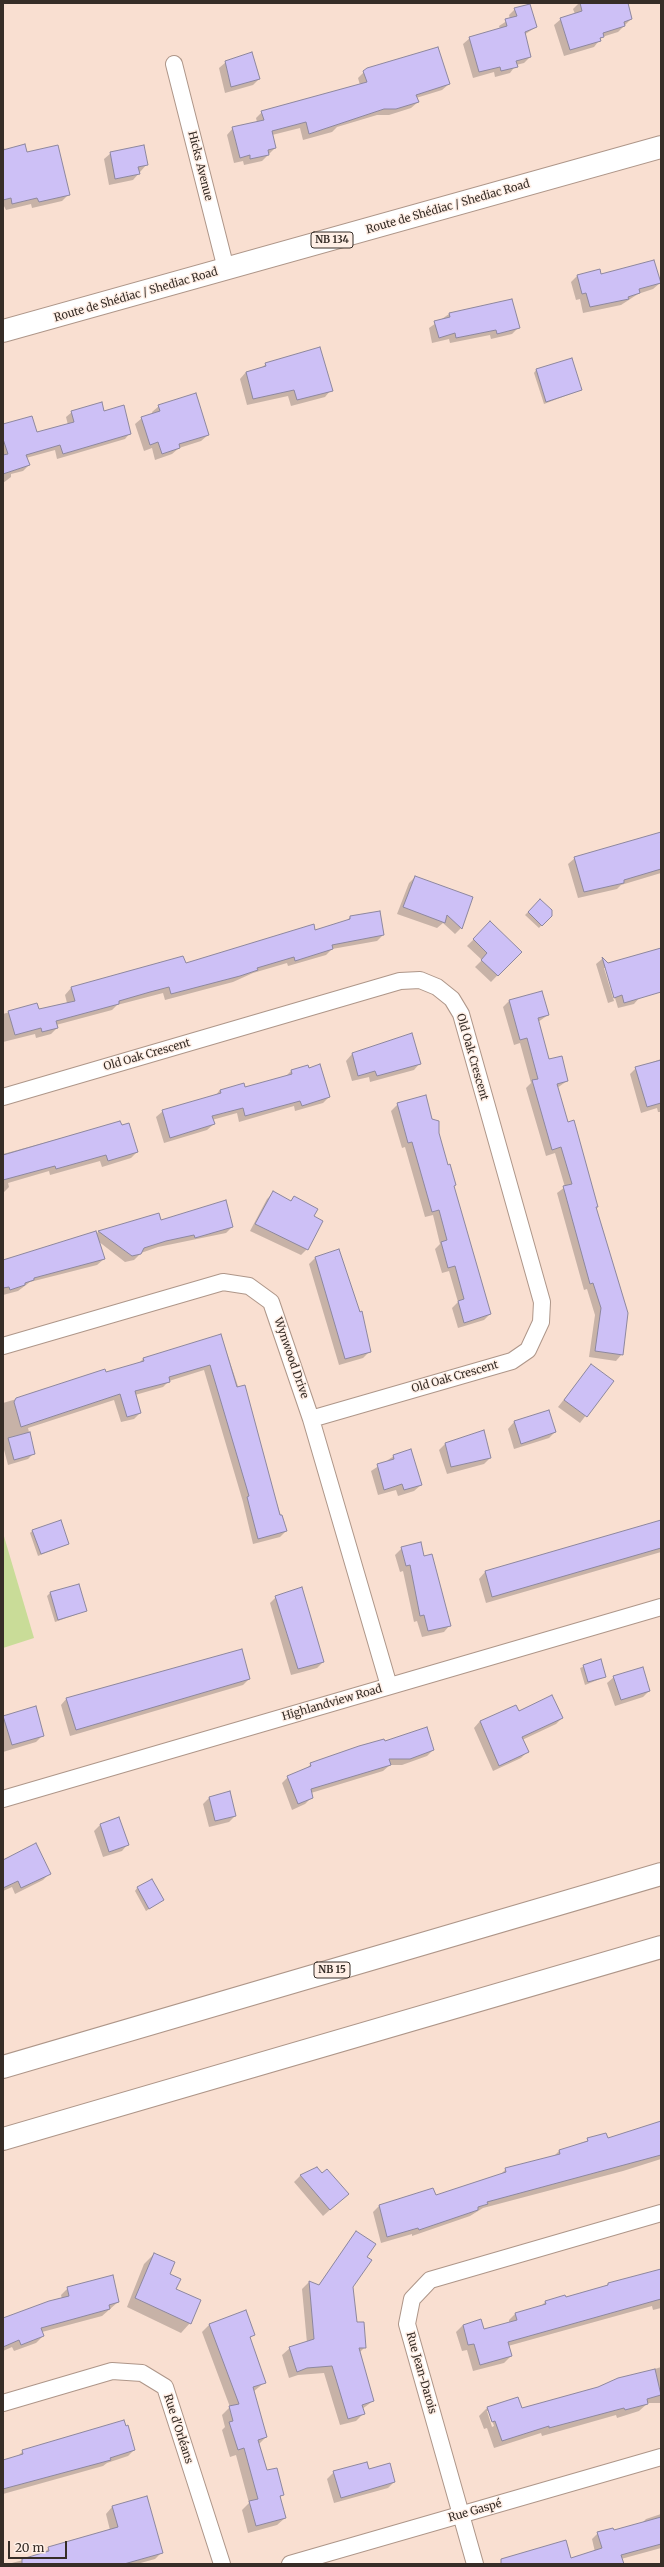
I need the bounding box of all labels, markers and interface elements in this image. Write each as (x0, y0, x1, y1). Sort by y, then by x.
street label: Hicks Avenue (185, 130, 215, 202)
street label: Route de Shédiac / Shediac Road (365, 177, 531, 237)
road number: NB 134 (311, 232, 353, 248)
street label: Route de Shédiac / Shediac Road (53, 265, 219, 325)
street label: Old Oak Crescent (453, 1012, 491, 1102)
street label: Old Oak Crescent (102, 1036, 192, 1074)
street label: Wynwood Drive (271, 1316, 311, 1400)
street label: Old Oak Crescent (410, 1358, 500, 1396)
street label: Highlandview Road (280, 1682, 384, 1724)
road number: NB 15 (314, 1962, 350, 1978)
street label: Rue Jean-Darois (403, 2331, 439, 2415)
street label: Rue d'Orléans (161, 2393, 195, 2465)
street label: Rue Gaspé (447, 2497, 503, 2525)
scale bar (10, 2533, 69, 2559)
text: 20 m (15, 2540, 44, 2555)

